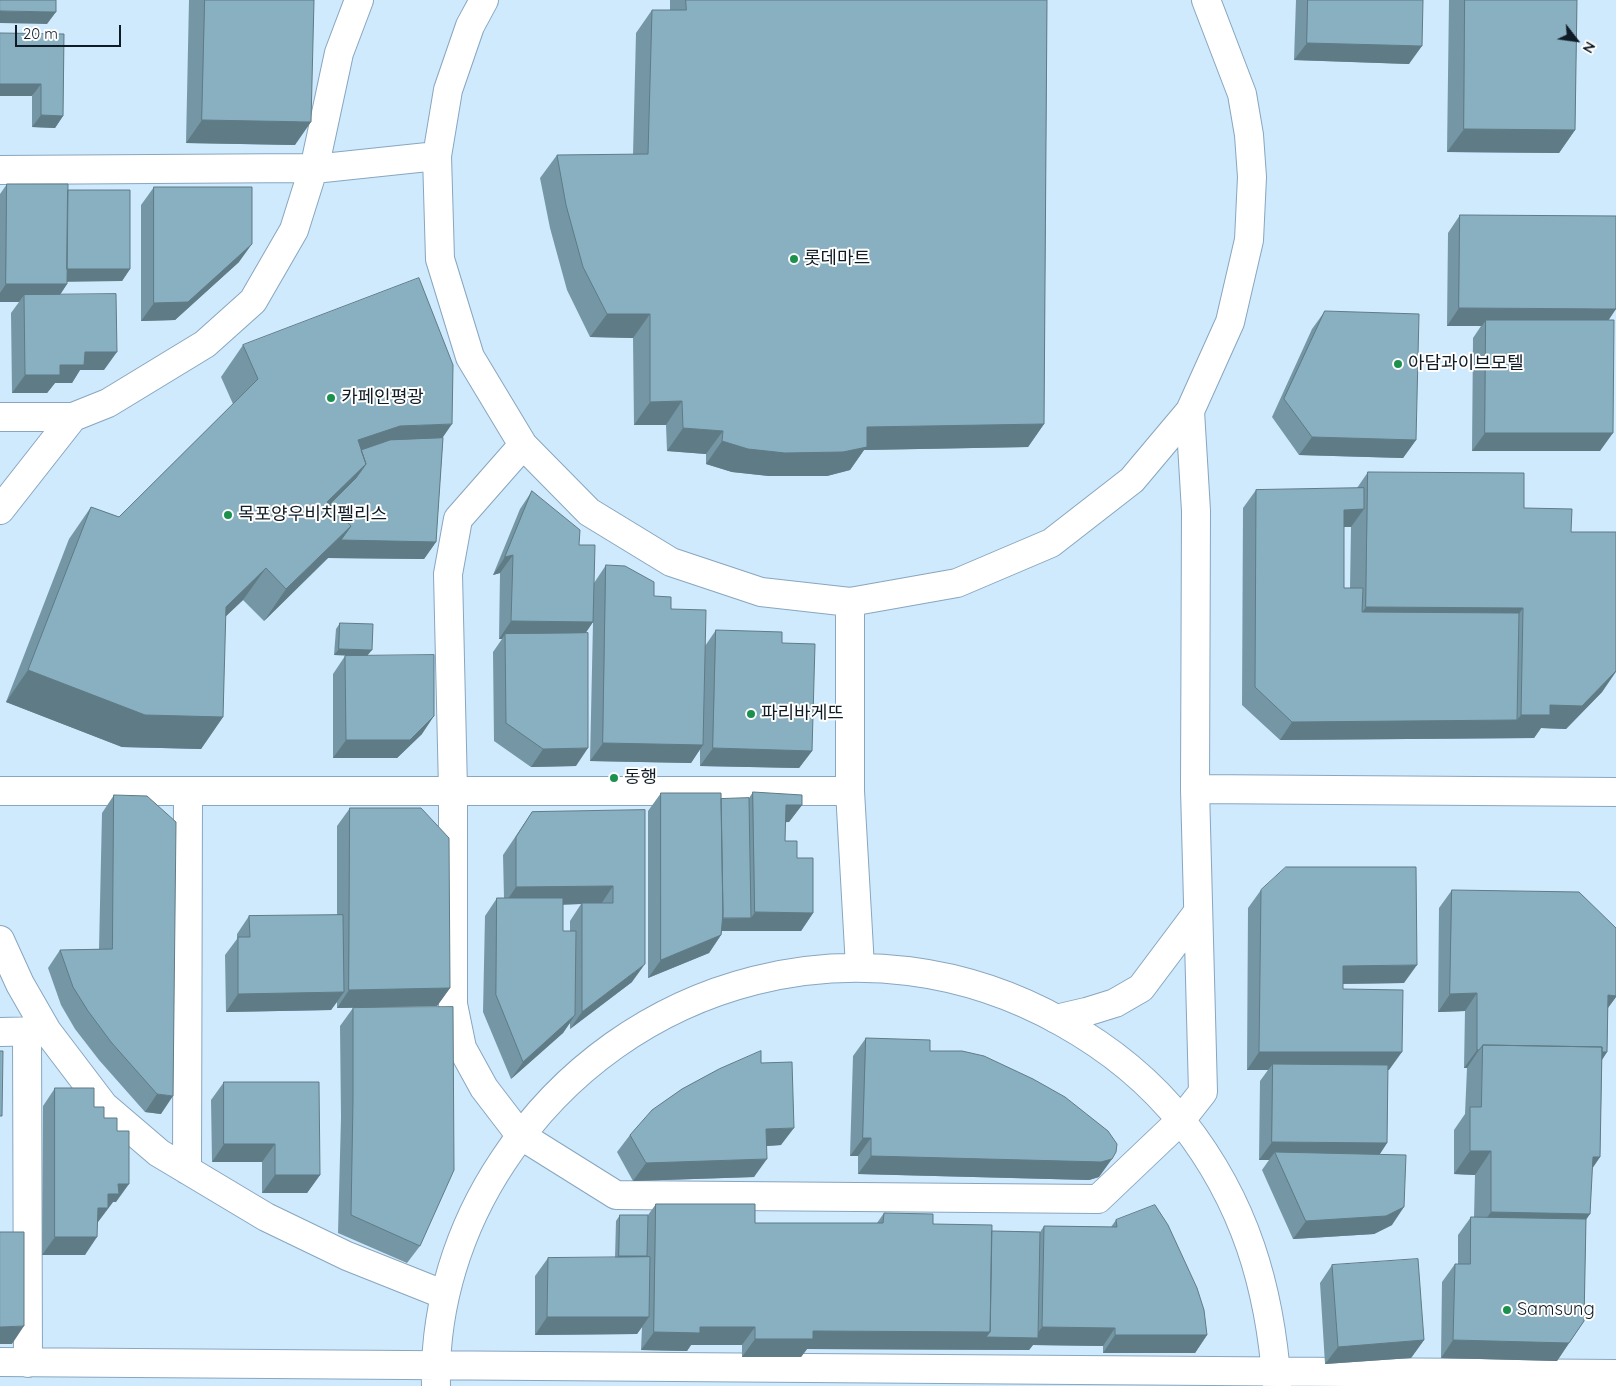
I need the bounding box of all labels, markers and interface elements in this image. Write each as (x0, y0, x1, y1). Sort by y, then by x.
scale bar (18, 15, 124, 47)
north arrow (1551, 15, 1601, 65)
text: 20 m (23, 24, 58, 43)
text: N (1579, 39, 1599, 56)
place label: 롯데마트 (804, 248, 870, 270)
marker: 롯데마트 (788, 253, 800, 265)
place label: 아담과이브모텔 (1408, 353, 1524, 375)
marker: 아담과이브모텔 (1392, 358, 1404, 370)
place label: 카페인평광 (341, 387, 424, 409)
marker: 카페인평광 (325, 392, 337, 404)
place label: 목포양우비치펠리스 (238, 504, 387, 526)
marker: 목포양우비치펠리스 (222, 509, 234, 521)
place label: 파리바게뜨 (761, 703, 844, 725)
marker: 파리바게뜨 (745, 708, 757, 720)
place label: 동행 (624, 767, 657, 789)
marker: 동행 (608, 772, 620, 784)
place label: Samsung (1517, 1299, 1595, 1321)
marker: Samsung (1501, 1304, 1513, 1316)

